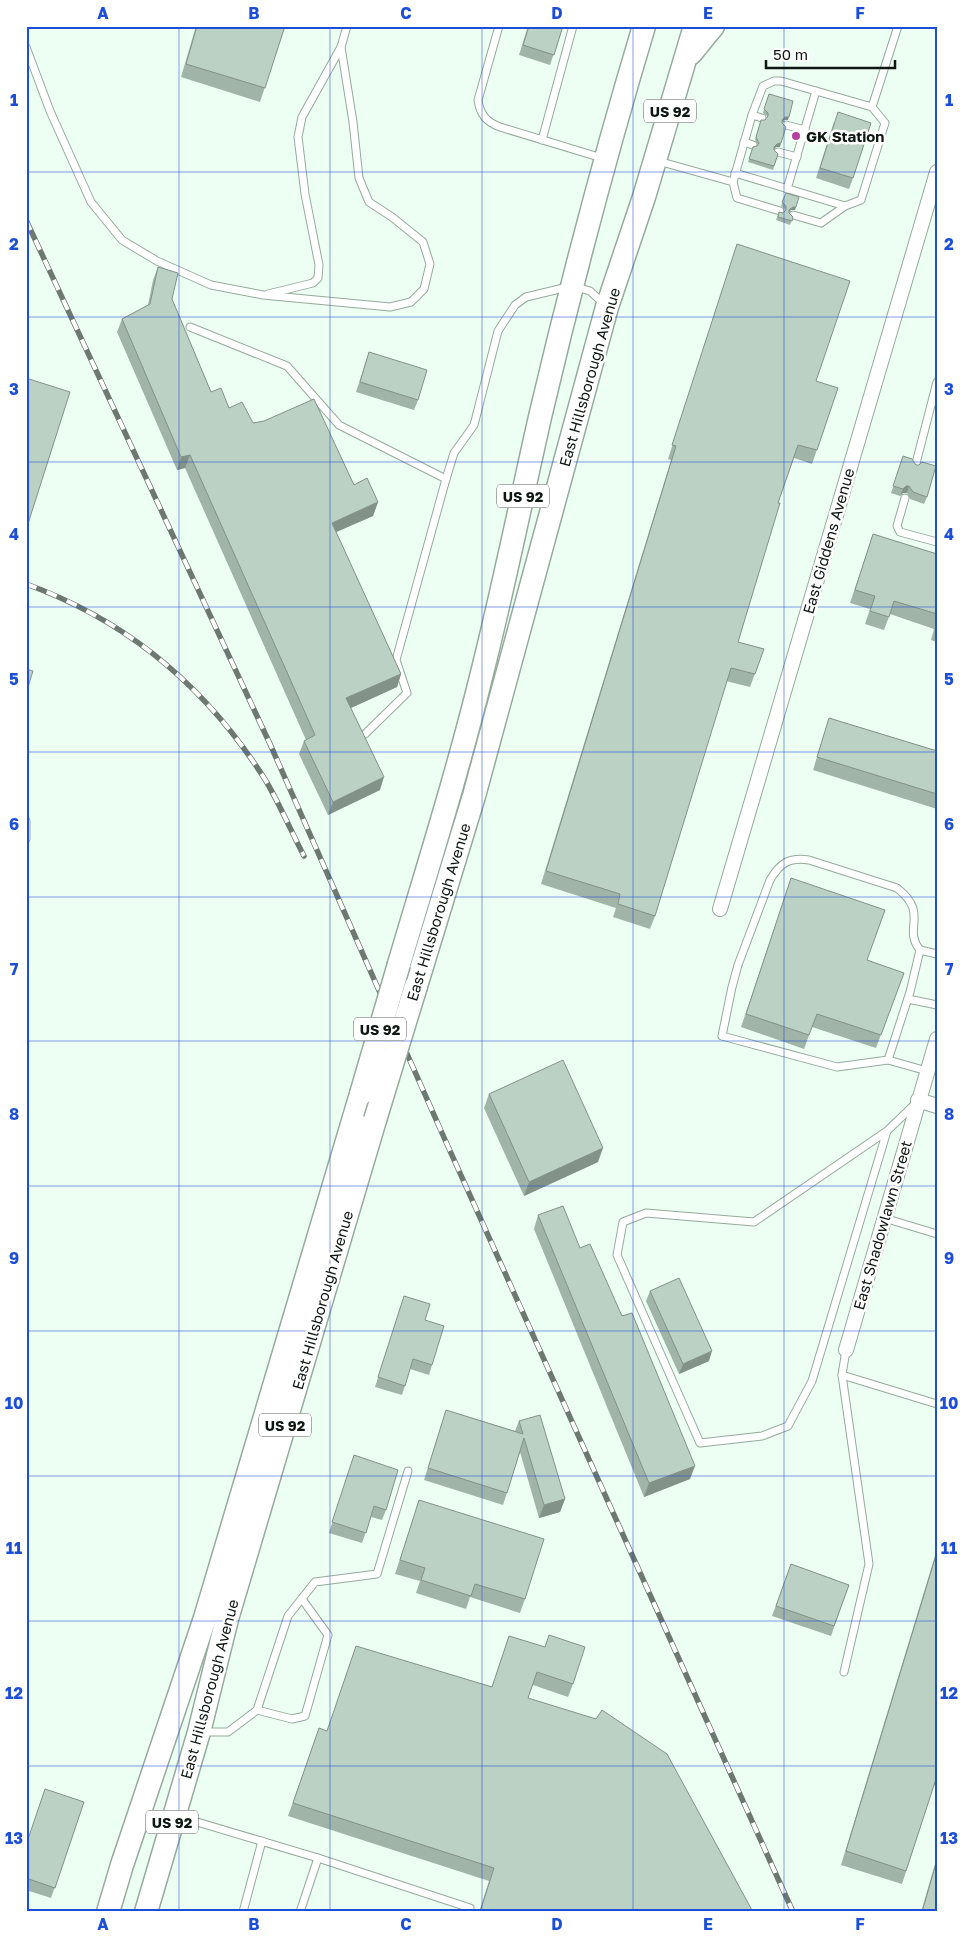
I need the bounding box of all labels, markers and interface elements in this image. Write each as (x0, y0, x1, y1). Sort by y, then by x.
text: A (97, 3, 109, 23)
text: B (248, 3, 260, 23)
text: C (400, 3, 412, 23)
text: D (551, 3, 563, 23)
text: E (703, 3, 713, 23)
text: F (855, 3, 865, 23)
scale bar (766, 38, 894, 70)
text: 50 m (773, 45, 808, 63)
text: 1 (10, 90, 18, 110)
text: 1 (945, 90, 953, 110)
road number: US 92 (644, 100, 696, 122)
place label: GK Station (806, 127, 884, 145)
marker: GK Station (790, 130, 802, 142)
text: 2 (9, 234, 19, 254)
text: 2 (944, 234, 954, 254)
street label: East Hillsborough Avenue (555, 285, 623, 469)
text: 3 (9, 379, 19, 399)
text: 3 (944, 379, 954, 399)
street label: East Giddens Avenue (799, 466, 858, 616)
road number: US 92 (497, 484, 549, 508)
text: 4 (9, 524, 19, 544)
text: 4 (944, 524, 954, 544)
text: 5 (9, 669, 19, 689)
text: 5 (944, 669, 954, 689)
text: 6 (9, 814, 19, 834)
text: 6 (944, 814, 954, 834)
street label: East Hillsborough Avenue (402, 820, 474, 1003)
text: 7 (10, 959, 19, 979)
text: 7 (945, 959, 954, 979)
road number: US 92 (354, 1018, 406, 1040)
text: 8 (9, 1104, 19, 1124)
text: 8 (944, 1104, 954, 1124)
street label: East Shadowlawn Street (849, 1138, 915, 1312)
street label: East Hillsborough Avenue (288, 1208, 356, 1392)
text: 9 (9, 1248, 19, 1268)
text: 9 (944, 1248, 954, 1268)
text: 10 (5, 1393, 23, 1413)
text: 10 (940, 1393, 958, 1413)
road number: US 92 (259, 1414, 311, 1436)
text: 11 (6, 1538, 22, 1558)
text: 11 (941, 1538, 957, 1558)
street label: East Hillsborough Avenue (176, 1597, 242, 1781)
text: 12 (5, 1683, 23, 1703)
text: 12 (940, 1683, 958, 1703)
road number: US 92 (146, 1810, 198, 1834)
text: 13 (5, 1828, 23, 1848)
text: 13 (940, 1828, 958, 1848)
text: A (97, 1914, 109, 1934)
text: B (248, 1914, 260, 1934)
text: C (400, 1914, 412, 1934)
text: D (551, 1914, 563, 1934)
text: E (703, 1914, 713, 1934)
text: F (855, 1914, 865, 1934)

